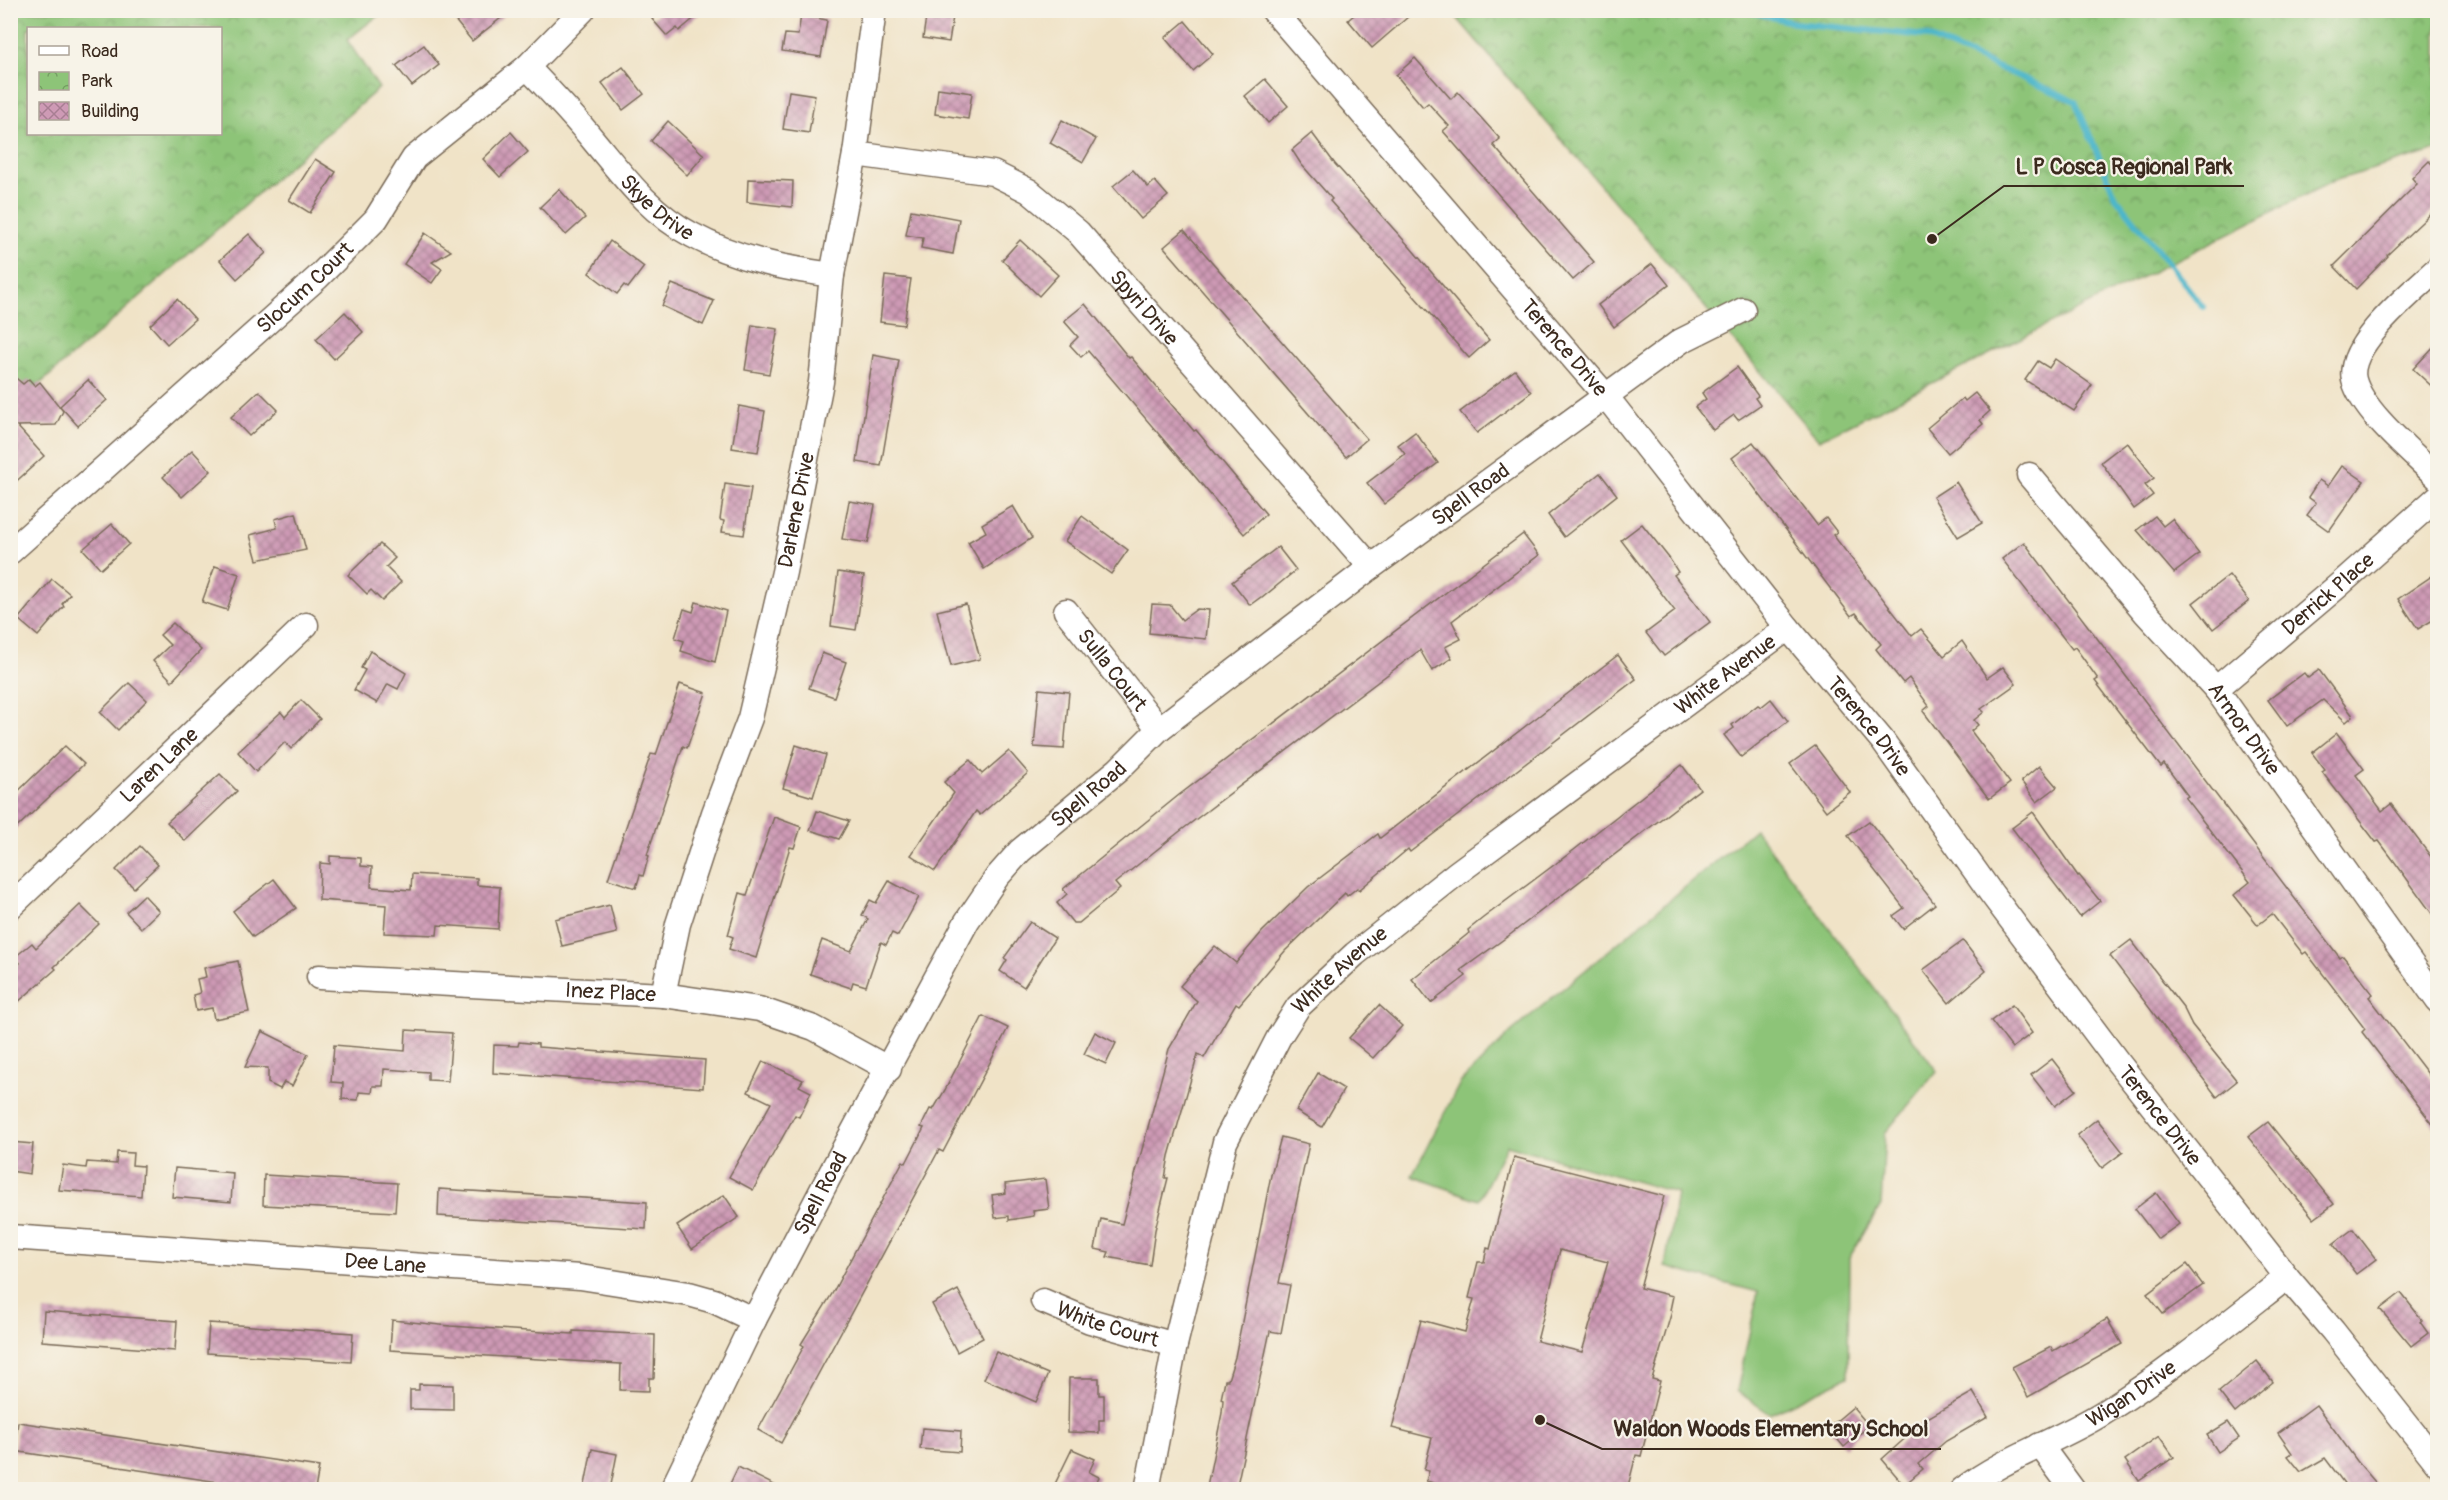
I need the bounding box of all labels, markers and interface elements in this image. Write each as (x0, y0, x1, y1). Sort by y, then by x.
legend (27, 27, 222, 135)
text: Road (81, 40, 118, 63)
text: Park (81, 70, 113, 93)
text: Building (81, 100, 139, 123)
callout: L P Cosca Regional Park (2004, 146, 2244, 186)
text: L P Cosca Regional Park (2016, 153, 2233, 181)
street label: Skye Drive (614, 169, 699, 248)
street label: Slocum Court (251, 236, 360, 340)
street label: Spyri Drive (1103, 265, 1185, 352)
street label: Terence Drive (1514, 294, 1614, 403)
street label: Darlene Drive (772, 449, 821, 570)
street label: Spell Road (1426, 457, 1515, 533)
street label: Derrick Place (2276, 546, 2381, 641)
street label: Sulla Court (1071, 623, 1153, 717)
street label: White Avenue (1669, 628, 1782, 721)
street label: Terence Drive (1821, 671, 1917, 782)
street label: Armor Drive (2202, 677, 2287, 781)
street label: Laren Lane (115, 721, 205, 809)
street label: Spell Road (1045, 756, 1133, 834)
street label: White Avenue (1286, 920, 1394, 1020)
street label: Inez Place (564, 977, 657, 1009)
street label: Terence Drive (2112, 1060, 2208, 1172)
street label: Spell Road (788, 1147, 854, 1240)
street label: Dee Lane (343, 1247, 427, 1280)
street label: White Court (1052, 1295, 1162, 1354)
street label: Wigan Drive (2082, 1354, 2182, 1434)
callout: Waldon Woods Elementary School (1602, 1409, 1941, 1449)
text: Waldon Woods Elementary School (1613, 1415, 1929, 1443)

